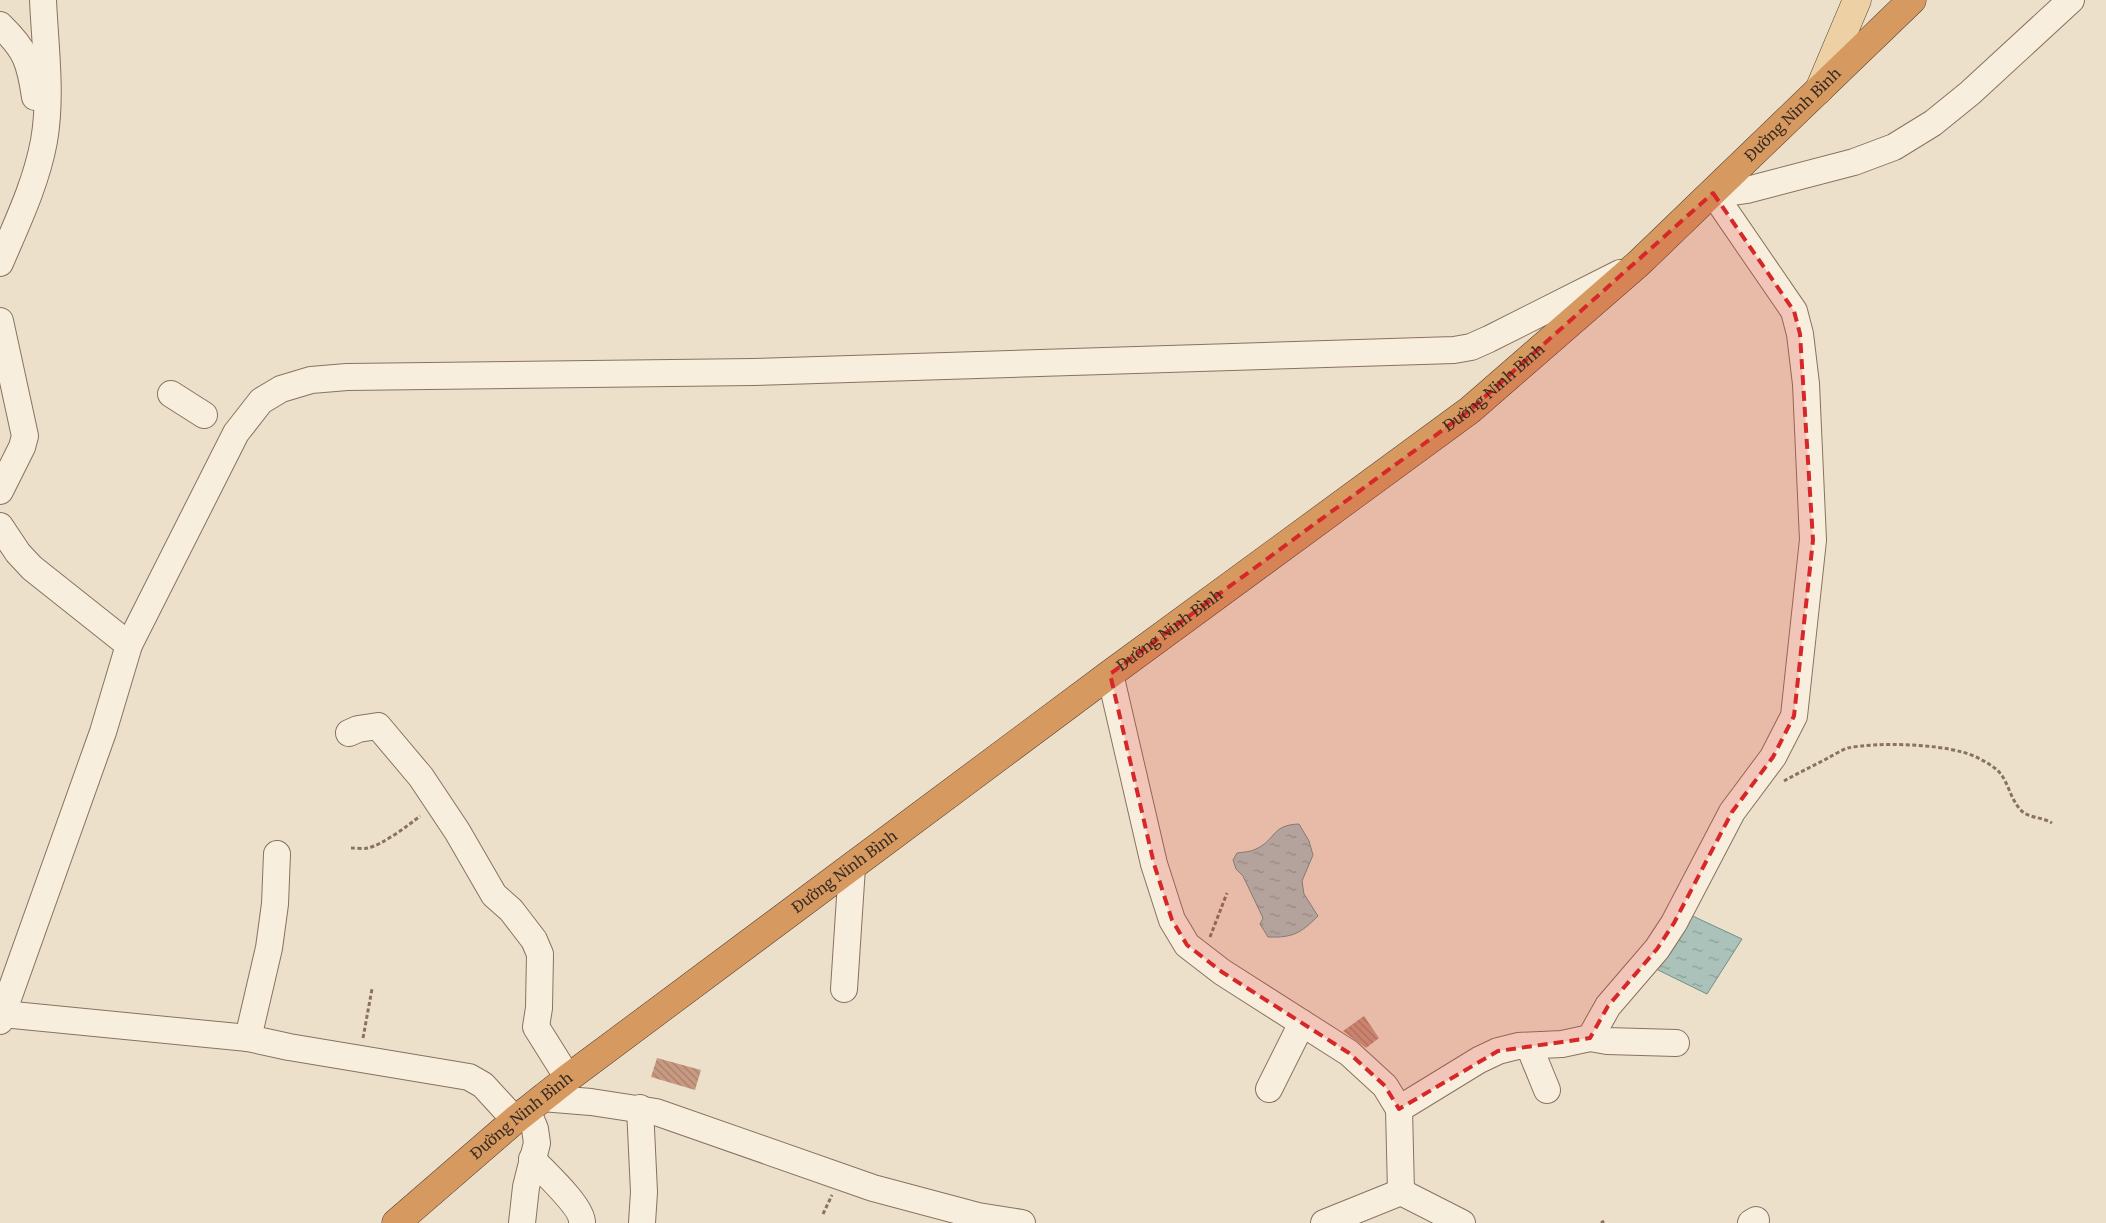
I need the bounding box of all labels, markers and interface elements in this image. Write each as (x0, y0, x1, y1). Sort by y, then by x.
street label: Đường Ninh Bình (1740, 64, 1845, 165)
street label: Đường Ninh Bình (1439, 339, 1548, 435)
street label: Đường Ninh Bình (1113, 585, 1226, 675)
street label: Đường Ninh Bình (788, 826, 901, 917)
street label: Đường Ninh Bình (466, 1068, 576, 1163)

